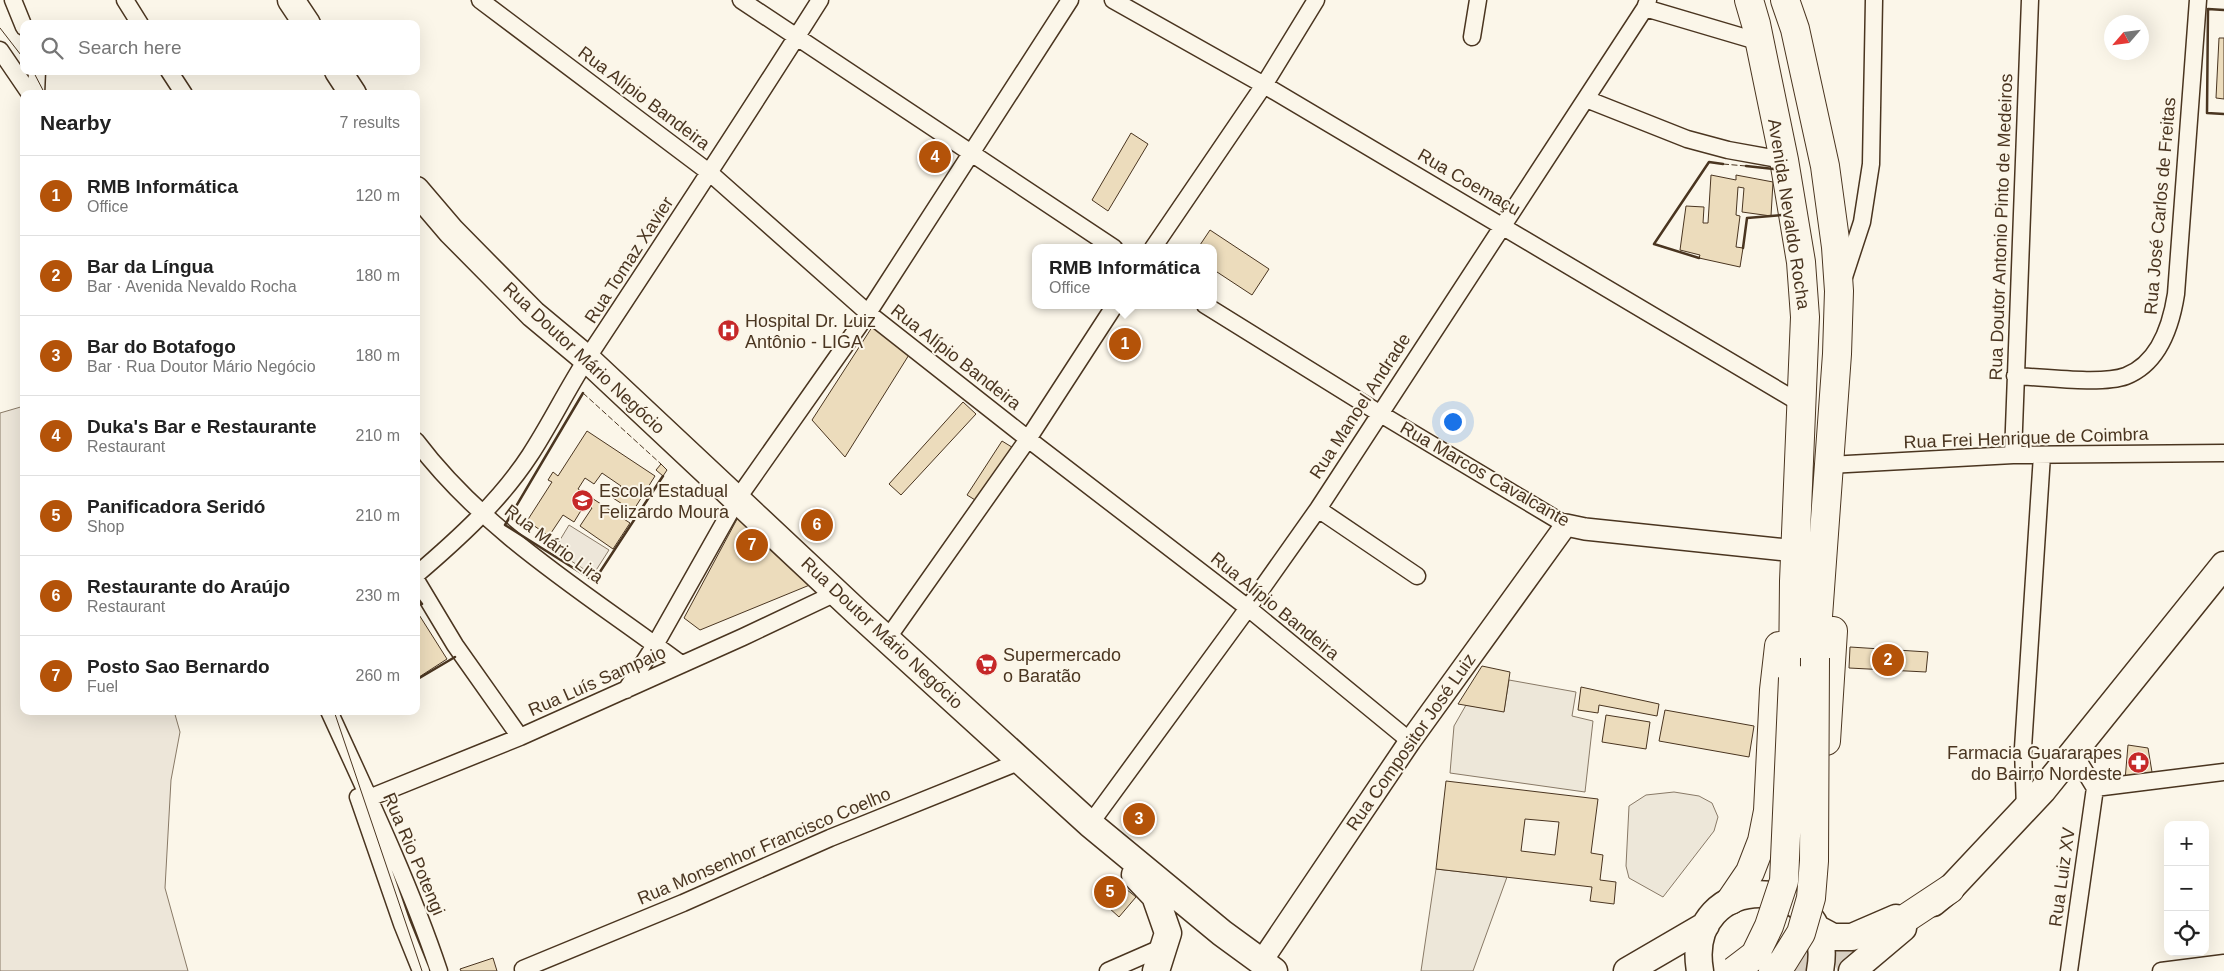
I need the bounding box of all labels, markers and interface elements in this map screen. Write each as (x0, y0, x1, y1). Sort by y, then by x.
north arrow (2104, 15, 2149, 60)
search box (20, 20, 420, 75)
icon: search (38, 34, 66, 62)
text: Search here (78, 37, 182, 58)
street label: Rua Alípio Bandeira (574, 42, 714, 154)
street label: Rua Doutor Antonio Pinto de Medeiros (1986, 73, 2016, 381)
street label: Rua José Carlos de Freitas (2141, 96, 2179, 316)
text: Nearby (40, 111, 111, 134)
text: 7 results (340, 114, 400, 131)
street label: Avenida Nevaldo Rocha (1764, 117, 1814, 312)
pin: 4 (919, 138, 951, 176)
street label: Rua Coemaçu (1414, 145, 1524, 219)
text: RMB Informática (87, 176, 238, 197)
text: 1 (52, 187, 60, 204)
text: 120 m (356, 187, 400, 204)
street label: Rua Tomaz Xavier (581, 193, 677, 327)
text: Office (87, 198, 129, 215)
popup (1032, 244, 1217, 309)
text: Bar da Língua (87, 256, 214, 277)
text: RMB Informática (1049, 257, 1200, 278)
text: 2 (52, 267, 60, 284)
text: 180 m (356, 267, 400, 284)
text: Bar · Avenida Nevaldo Rocha (87, 278, 297, 295)
street label: Rua Doutor Mário Negócio (499, 278, 669, 438)
text: Office (1049, 279, 1091, 296)
street label: Rua Alípio Bandeira (887, 300, 1026, 414)
place label: Hospital Dr. Luiz Antônio - LIGA (745, 311, 876, 352)
hospital icon: Hospital Dr. Luiz Antônio - LIGA (717, 319, 741, 343)
pin: 1 (1109, 325, 1141, 363)
street label: Rua Manoel Andrade (1306, 330, 1414, 482)
text: Bar do Botafogo (87, 336, 236, 357)
text: 3 (52, 347, 60, 364)
text: 180 m (356, 347, 400, 364)
text: Bar · Rua Doutor Mário Negócio (87, 358, 316, 375)
your location (1440, 409, 1466, 435)
text: Duka's Bar e Restaurante (87, 416, 316, 437)
street label: Rua Marcos Cavalcante (1397, 417, 1573, 531)
street label: Rua Frei Henrique de Coimbra (1903, 424, 2150, 452)
text: 4 (52, 427, 60, 444)
text: 210 m (356, 427, 400, 444)
text: Restaurant (87, 438, 165, 455)
place label: Escola Estadual Felizardo Moura (599, 481, 730, 522)
school or university icon: Escola Estadual Felizardo Moura (571, 489, 595, 513)
text: Panificadora Seridó (87, 496, 265, 517)
street label: Rua Mário Lira (501, 500, 608, 588)
pin: 6 (801, 506, 833, 544)
text: 5 (52, 507, 60, 524)
text: 210 m (356, 507, 400, 524)
text: Shop (87, 518, 124, 535)
pin: 7 (736, 526, 768, 564)
street label: Rua Alípio Bandeira (1207, 548, 1344, 664)
street label: Rua Doutor Mário Negócio (797, 553, 967, 713)
text: Restaurante do Araújo (87, 576, 290, 597)
text: 6 (52, 587, 60, 604)
text: 230 m (356, 587, 400, 604)
text: Restaurant (87, 598, 165, 615)
pin: 2 (1872, 641, 1904, 679)
street label: Rua Luís Sampaio (525, 642, 669, 720)
place label: Supermercado o Baratão (1003, 645, 1121, 686)
street label: Rua Compositor José Luiz (1342, 650, 1480, 834)
supermarket icon: Supermercado o Baratão (975, 653, 999, 677)
text: Posto Sao Bernardo (87, 656, 270, 677)
text: 7 (52, 667, 60, 684)
text: 260 m (356, 667, 400, 684)
text: Fuel (87, 678, 118, 695)
place label: Farmacia Guararapes do Bairro Nordeste (1947, 743, 2122, 784)
pharmacy icon: Farmacia Guararapes do Bairro Nordeste (2126, 751, 2150, 775)
street label: Rua Monsenhor Francisco Coelho (634, 783, 894, 909)
street label: Rua Rio Potengi (379, 790, 449, 918)
pin: 3 (1123, 800, 1155, 838)
map controls (2164, 821, 2209, 956)
button: + (2164, 821, 2209, 866)
street label: Rua Luiz XV (2045, 826, 2079, 928)
button: − (2164, 866, 2209, 911)
pin: 5 (1094, 873, 1126, 911)
button: locate (2164, 911, 2209, 956)

